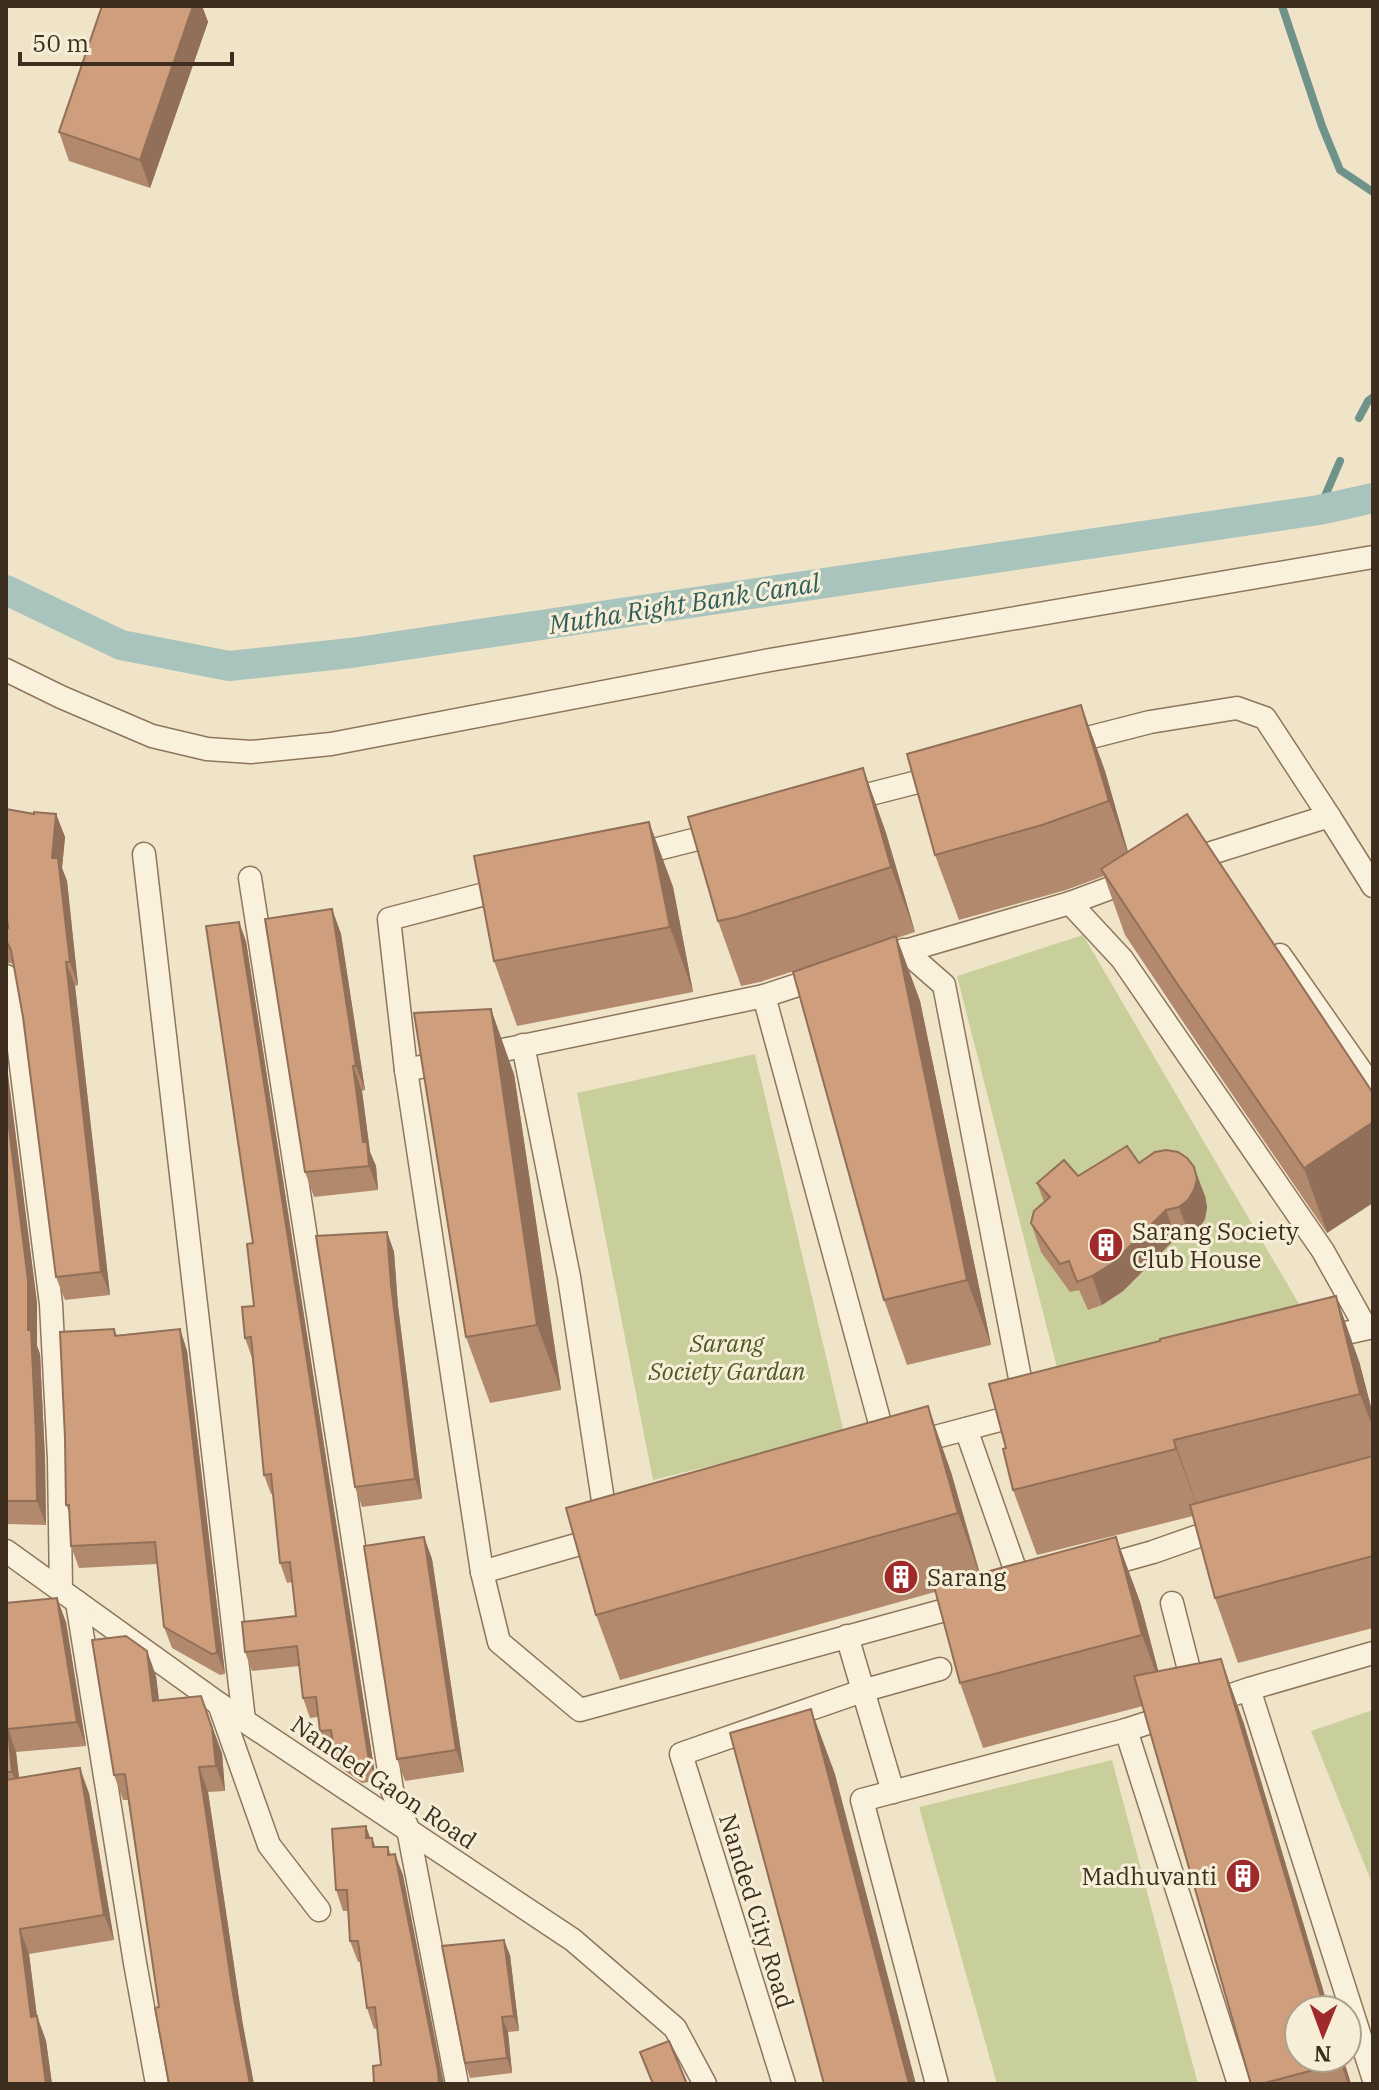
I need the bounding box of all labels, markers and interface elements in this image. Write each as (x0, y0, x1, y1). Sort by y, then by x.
scale bar (20, 16, 232, 66)
text: 50 m (32, 27, 89, 59)
water label: Mutha Right Bank Canal (545, 565, 822, 641)
place label: Sarang Society Club House (1132, 1215, 1299, 1275)
building icon: Sarang Society Club House (1087, 1226, 1125, 1264)
park label: Sarang Society Gardan (648, 1327, 806, 1387)
building icon: Sarang (882, 1558, 920, 1596)
place label: Sarang (927, 1561, 1006, 1593)
street label: Nanded Gaon Road (285, 1708, 483, 1856)
street label: Nanded City Road (712, 1810, 802, 2012)
building icon: Madhuvanti (1224, 1857, 1262, 1895)
place label: Madhuvanti (1082, 1860, 1217, 1892)
north arrow (1283, 1994, 1363, 2074)
text: N (1314, 2040, 1332, 2069)

